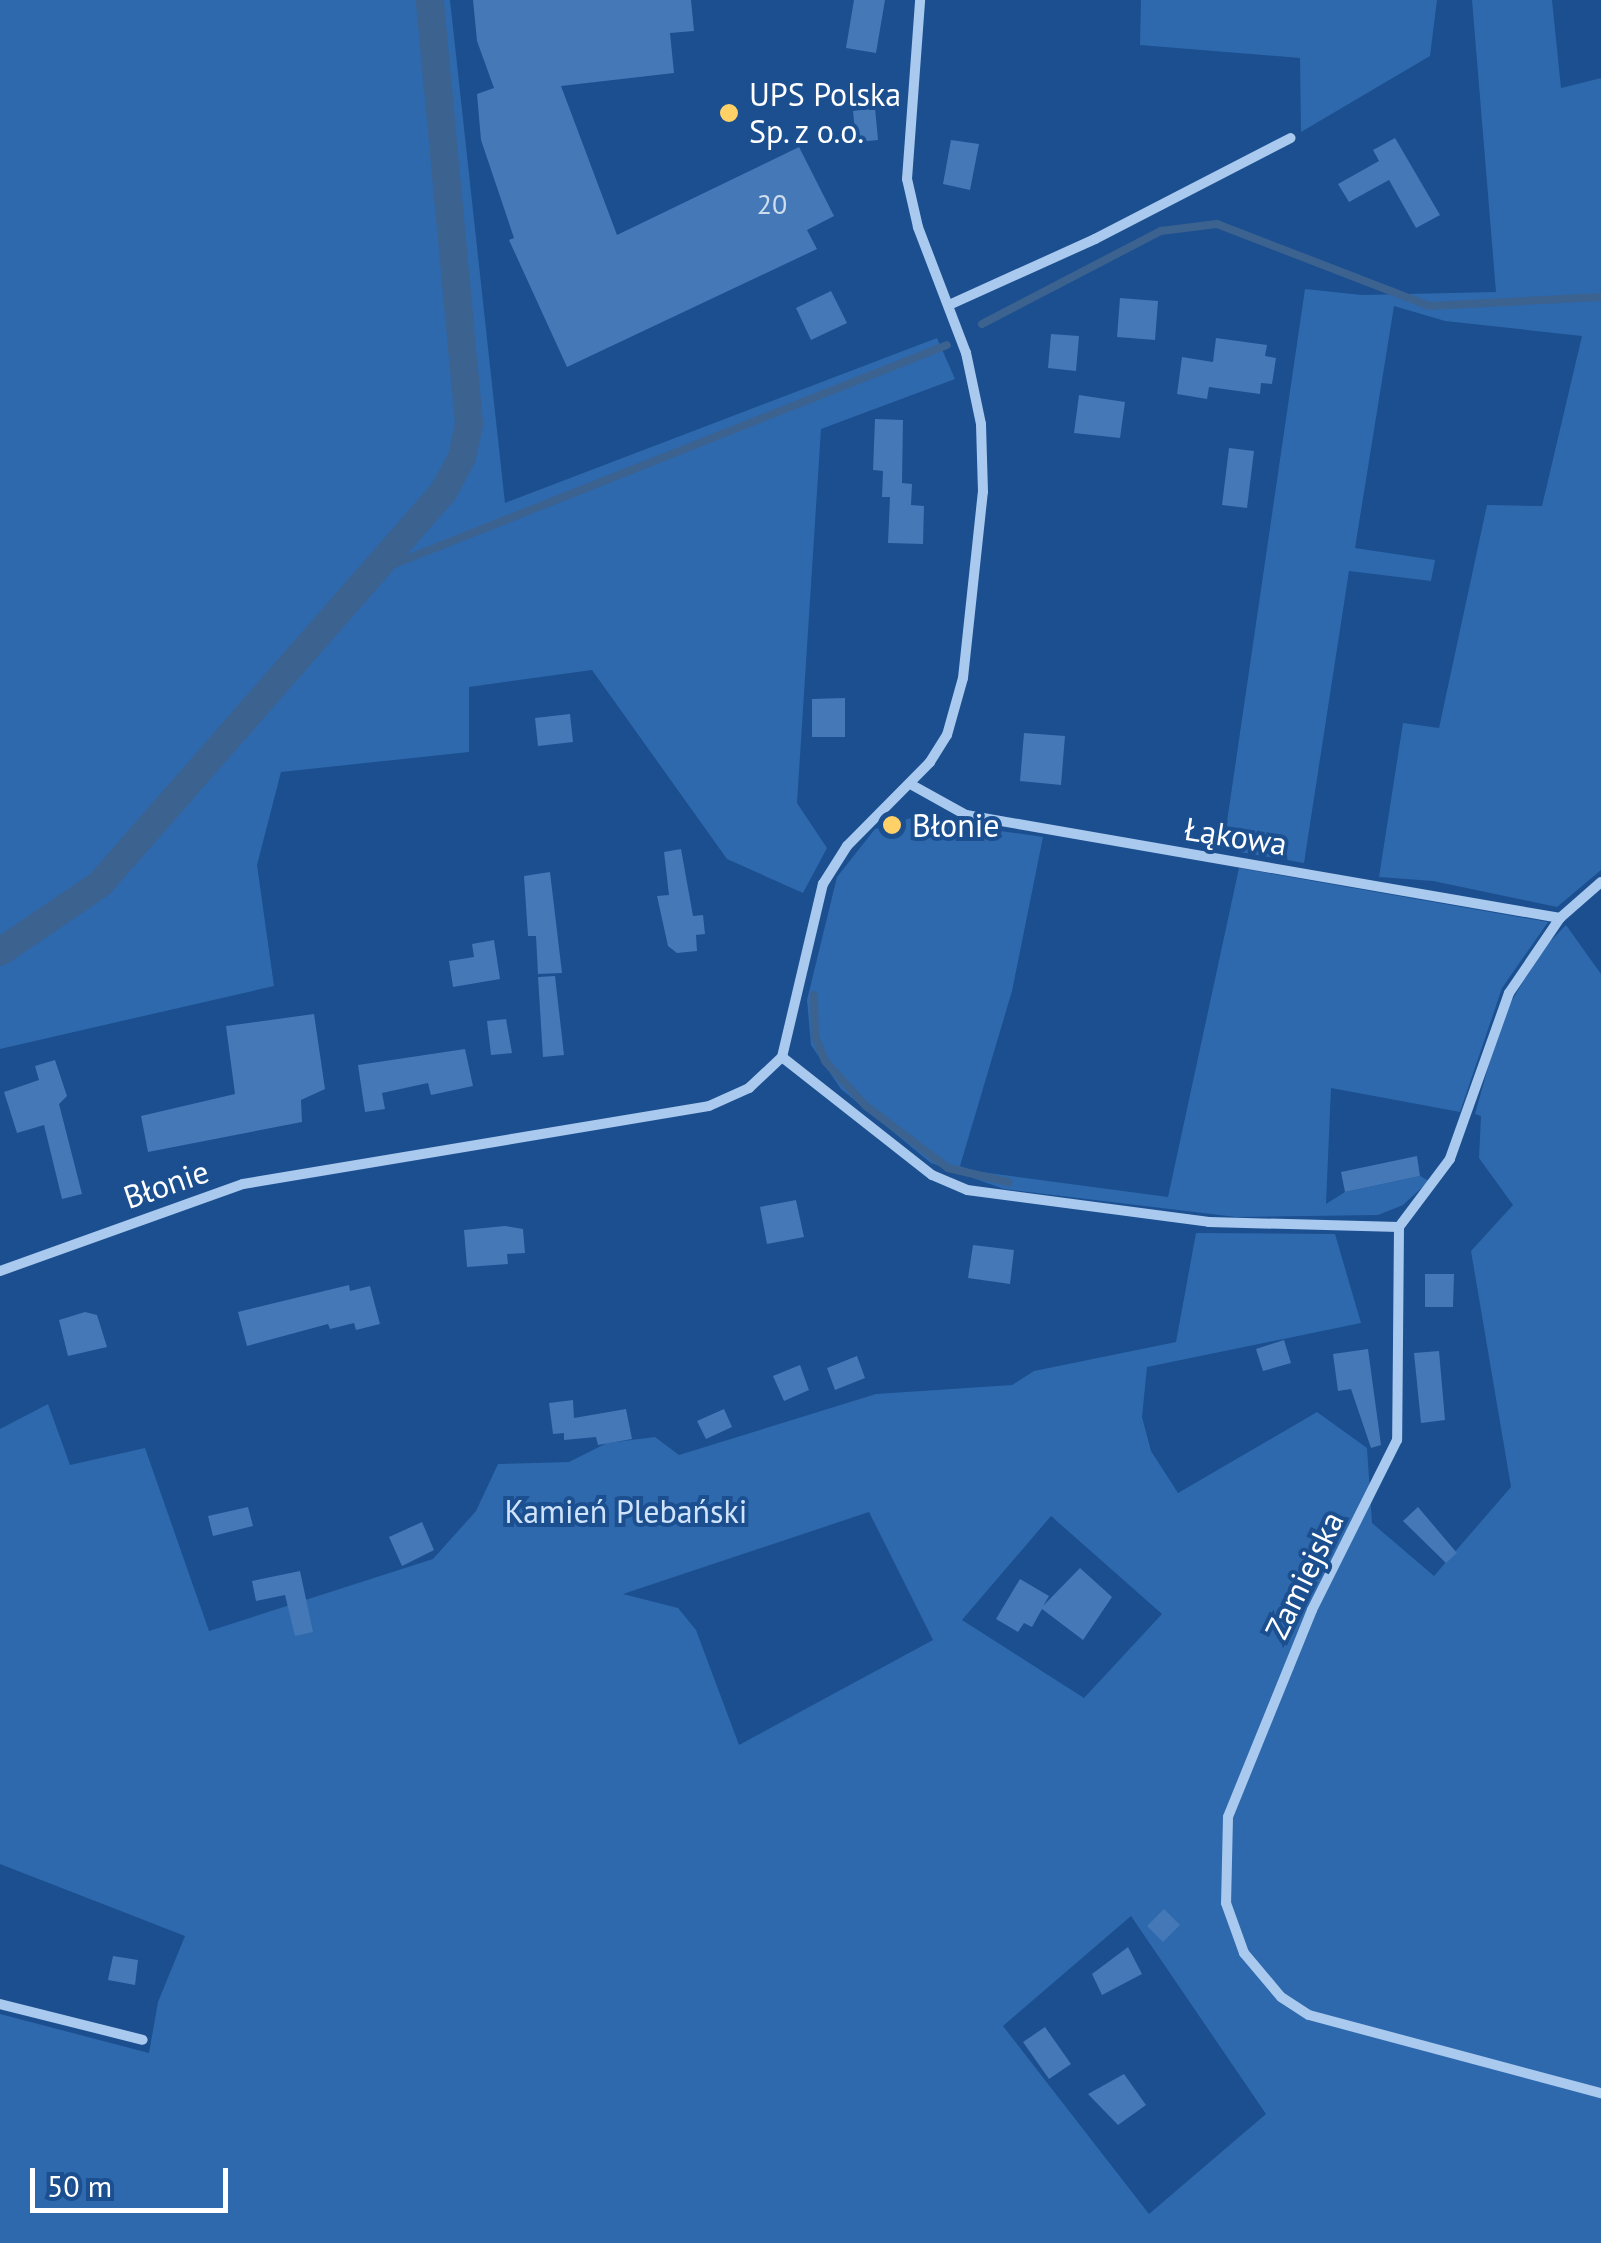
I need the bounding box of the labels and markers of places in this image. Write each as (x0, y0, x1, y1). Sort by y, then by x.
place label: UPS Polska Sp. z o.o. (749, 76, 901, 151)
marker: UPS Polska Sp. z o.o. (718, 102, 740, 124)
place label: Błonie (912, 806, 1000, 844)
marker: Błonie (881, 814, 903, 836)

